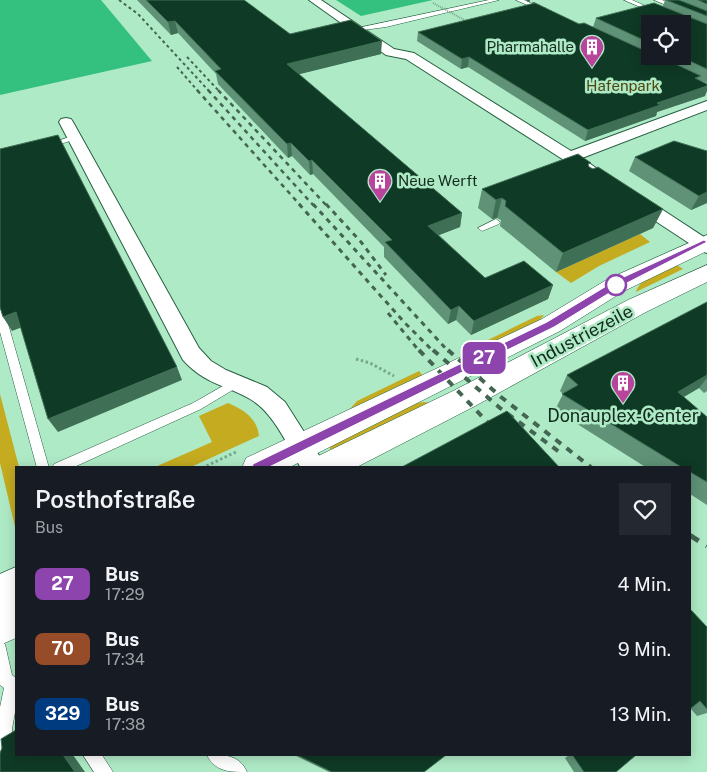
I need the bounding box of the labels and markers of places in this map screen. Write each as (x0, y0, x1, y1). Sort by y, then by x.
building icon: Pharmahalle (579, 34, 605, 68)
place label: Pharmahalle (487, 38, 574, 55)
building icon: Neue Werft (367, 168, 393, 202)
place label: Neue Werft (398, 172, 478, 189)
unlabelled marker (605, 274, 627, 296)
building icon: Donauplex-Center (610, 370, 636, 404)
place label: Donauplex-Center (547, 405, 699, 426)

